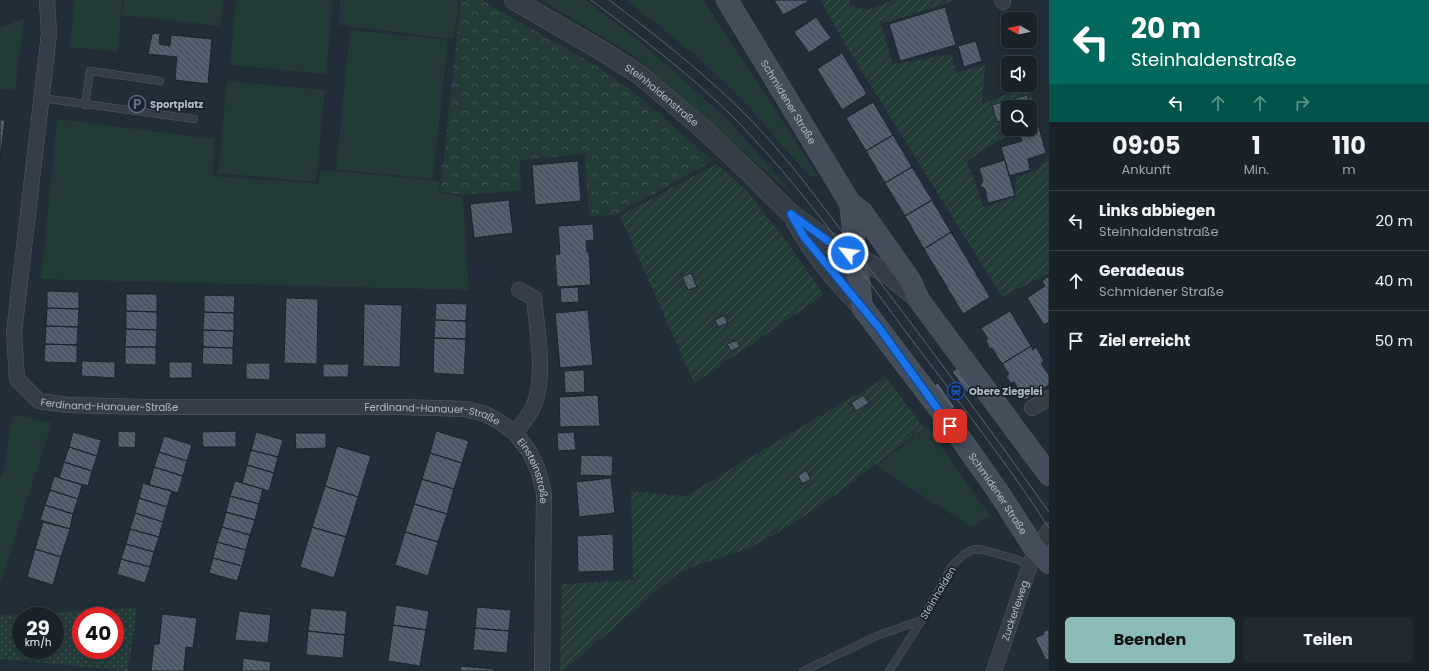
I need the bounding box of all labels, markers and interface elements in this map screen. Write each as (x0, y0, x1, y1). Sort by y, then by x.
text: 20 m (1131, 9, 1201, 48)
north arrow (1001, 12, 1037, 48)
map controls (1001, 12, 1037, 136)
icon: left (1065, 16, 1117, 68)
text: Steinhaldenstraße (1131, 47, 1296, 72)
button: sound (1001, 56, 1037, 92)
street label: Schmidener Straße (757, 57, 820, 147)
street label: Steinhaldenstraße (622, 60, 702, 130)
icon: left (1165, 92, 1187, 114)
icon: ahead (1207, 92, 1229, 114)
icon: ahead (1249, 92, 1271, 114)
icon: right (1291, 92, 1313, 114)
parking icon: Sportplatz (127, 94, 147, 114)
place label: Sportplatz (150, 97, 203, 112)
button: search (1001, 100, 1037, 136)
text: 09:05 (1112, 129, 1181, 162)
text: 1 (1252, 129, 1261, 162)
text: 110 (1332, 129, 1366, 162)
text: Ankunft (1122, 160, 1171, 179)
text: Min. (1244, 160, 1269, 179)
text: m (1342, 160, 1356, 179)
text: Links abbiegen (1099, 200, 1215, 221)
icon: left (1065, 210, 1087, 232)
text: 20 m (1375, 210, 1413, 231)
text: Steinhaldenstraße (1099, 222, 1218, 241)
position arrow (827, 232, 869, 274)
text: Geradeaus (1099, 260, 1184, 281)
icon: ahead (1065, 270, 1087, 292)
text: 40 m (1375, 270, 1413, 291)
text: Schmidener Straße (1099, 282, 1224, 301)
icon: arrive (1065, 330, 1087, 352)
text: Ziel erreicht (1099, 330, 1190, 351)
text: 50 m (1375, 330, 1413, 351)
station icon: Obere Ziegelei (946, 381, 966, 401)
place label: Obere Ziegelei (969, 384, 1042, 399)
street label: Ferdinand-Hanauer-Straße (40, 394, 178, 415)
street label: Ferdinand-Hanauer-Straße (364, 400, 503, 428)
pin (933, 409, 967, 443)
icon: arrive (939, 415, 961, 437)
street label: Einsteinstraße (514, 435, 552, 504)
street label: Schmidener Straße (965, 449, 1031, 537)
street label: Steinhalden (916, 564, 960, 622)
street label: Zuckerleweg (997, 578, 1032, 643)
speed limit sign: 40 (72, 607, 124, 659)
text: 29 (26, 614, 50, 642)
button: Beenden (1065, 617, 1235, 663)
button: Teilen (1243, 617, 1413, 663)
text: km/h (25, 635, 51, 650)

